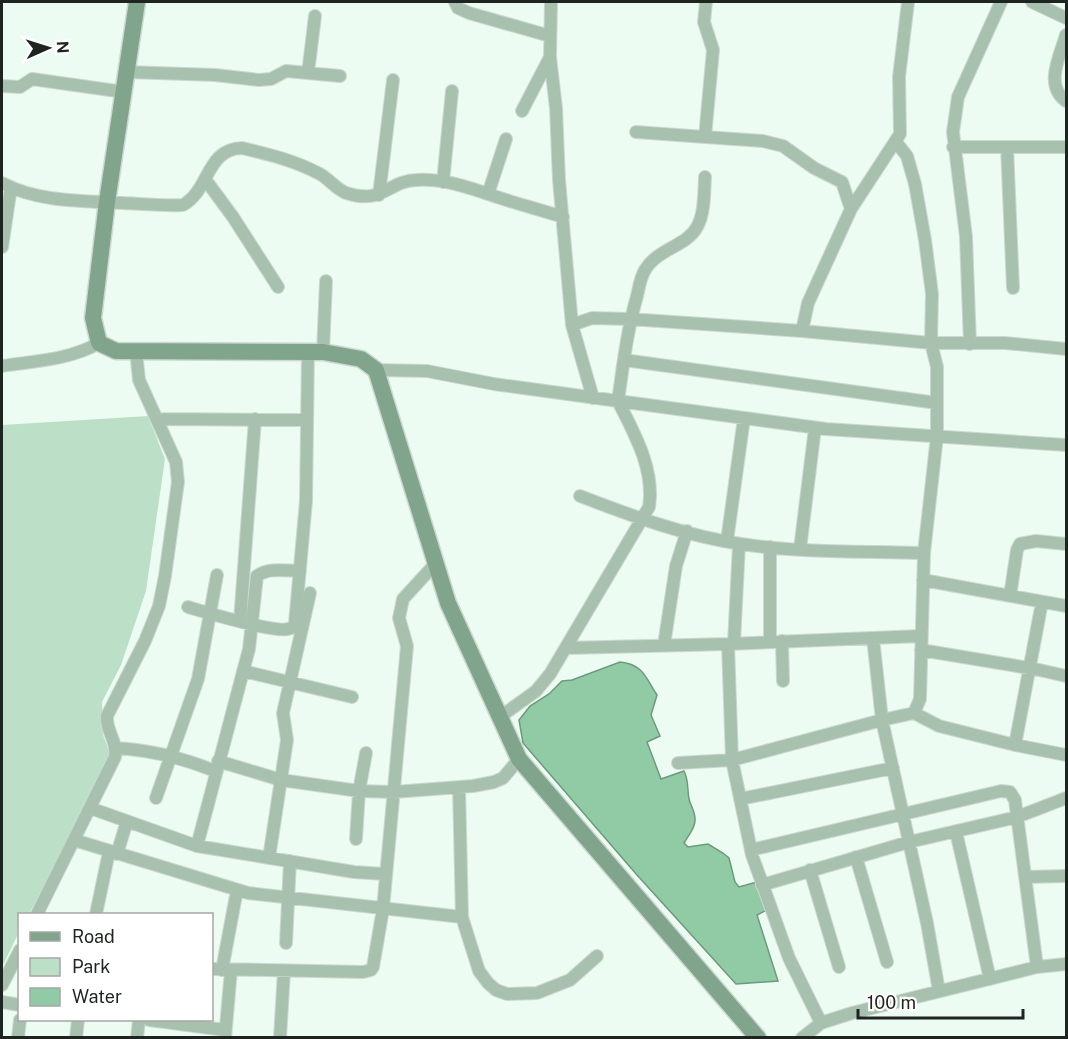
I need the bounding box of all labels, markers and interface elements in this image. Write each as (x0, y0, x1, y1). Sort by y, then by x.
north arrow (18, 18, 78, 78)
text: N (53, 40, 72, 54)
legend (18, 913, 213, 1021)
text: Road (72, 926, 115, 947)
text: Park (72, 956, 110, 977)
scale bar (858, 982, 1023, 1020)
text: Water (72, 986, 122, 1007)
text: 100 m (867, 992, 916, 1013)

